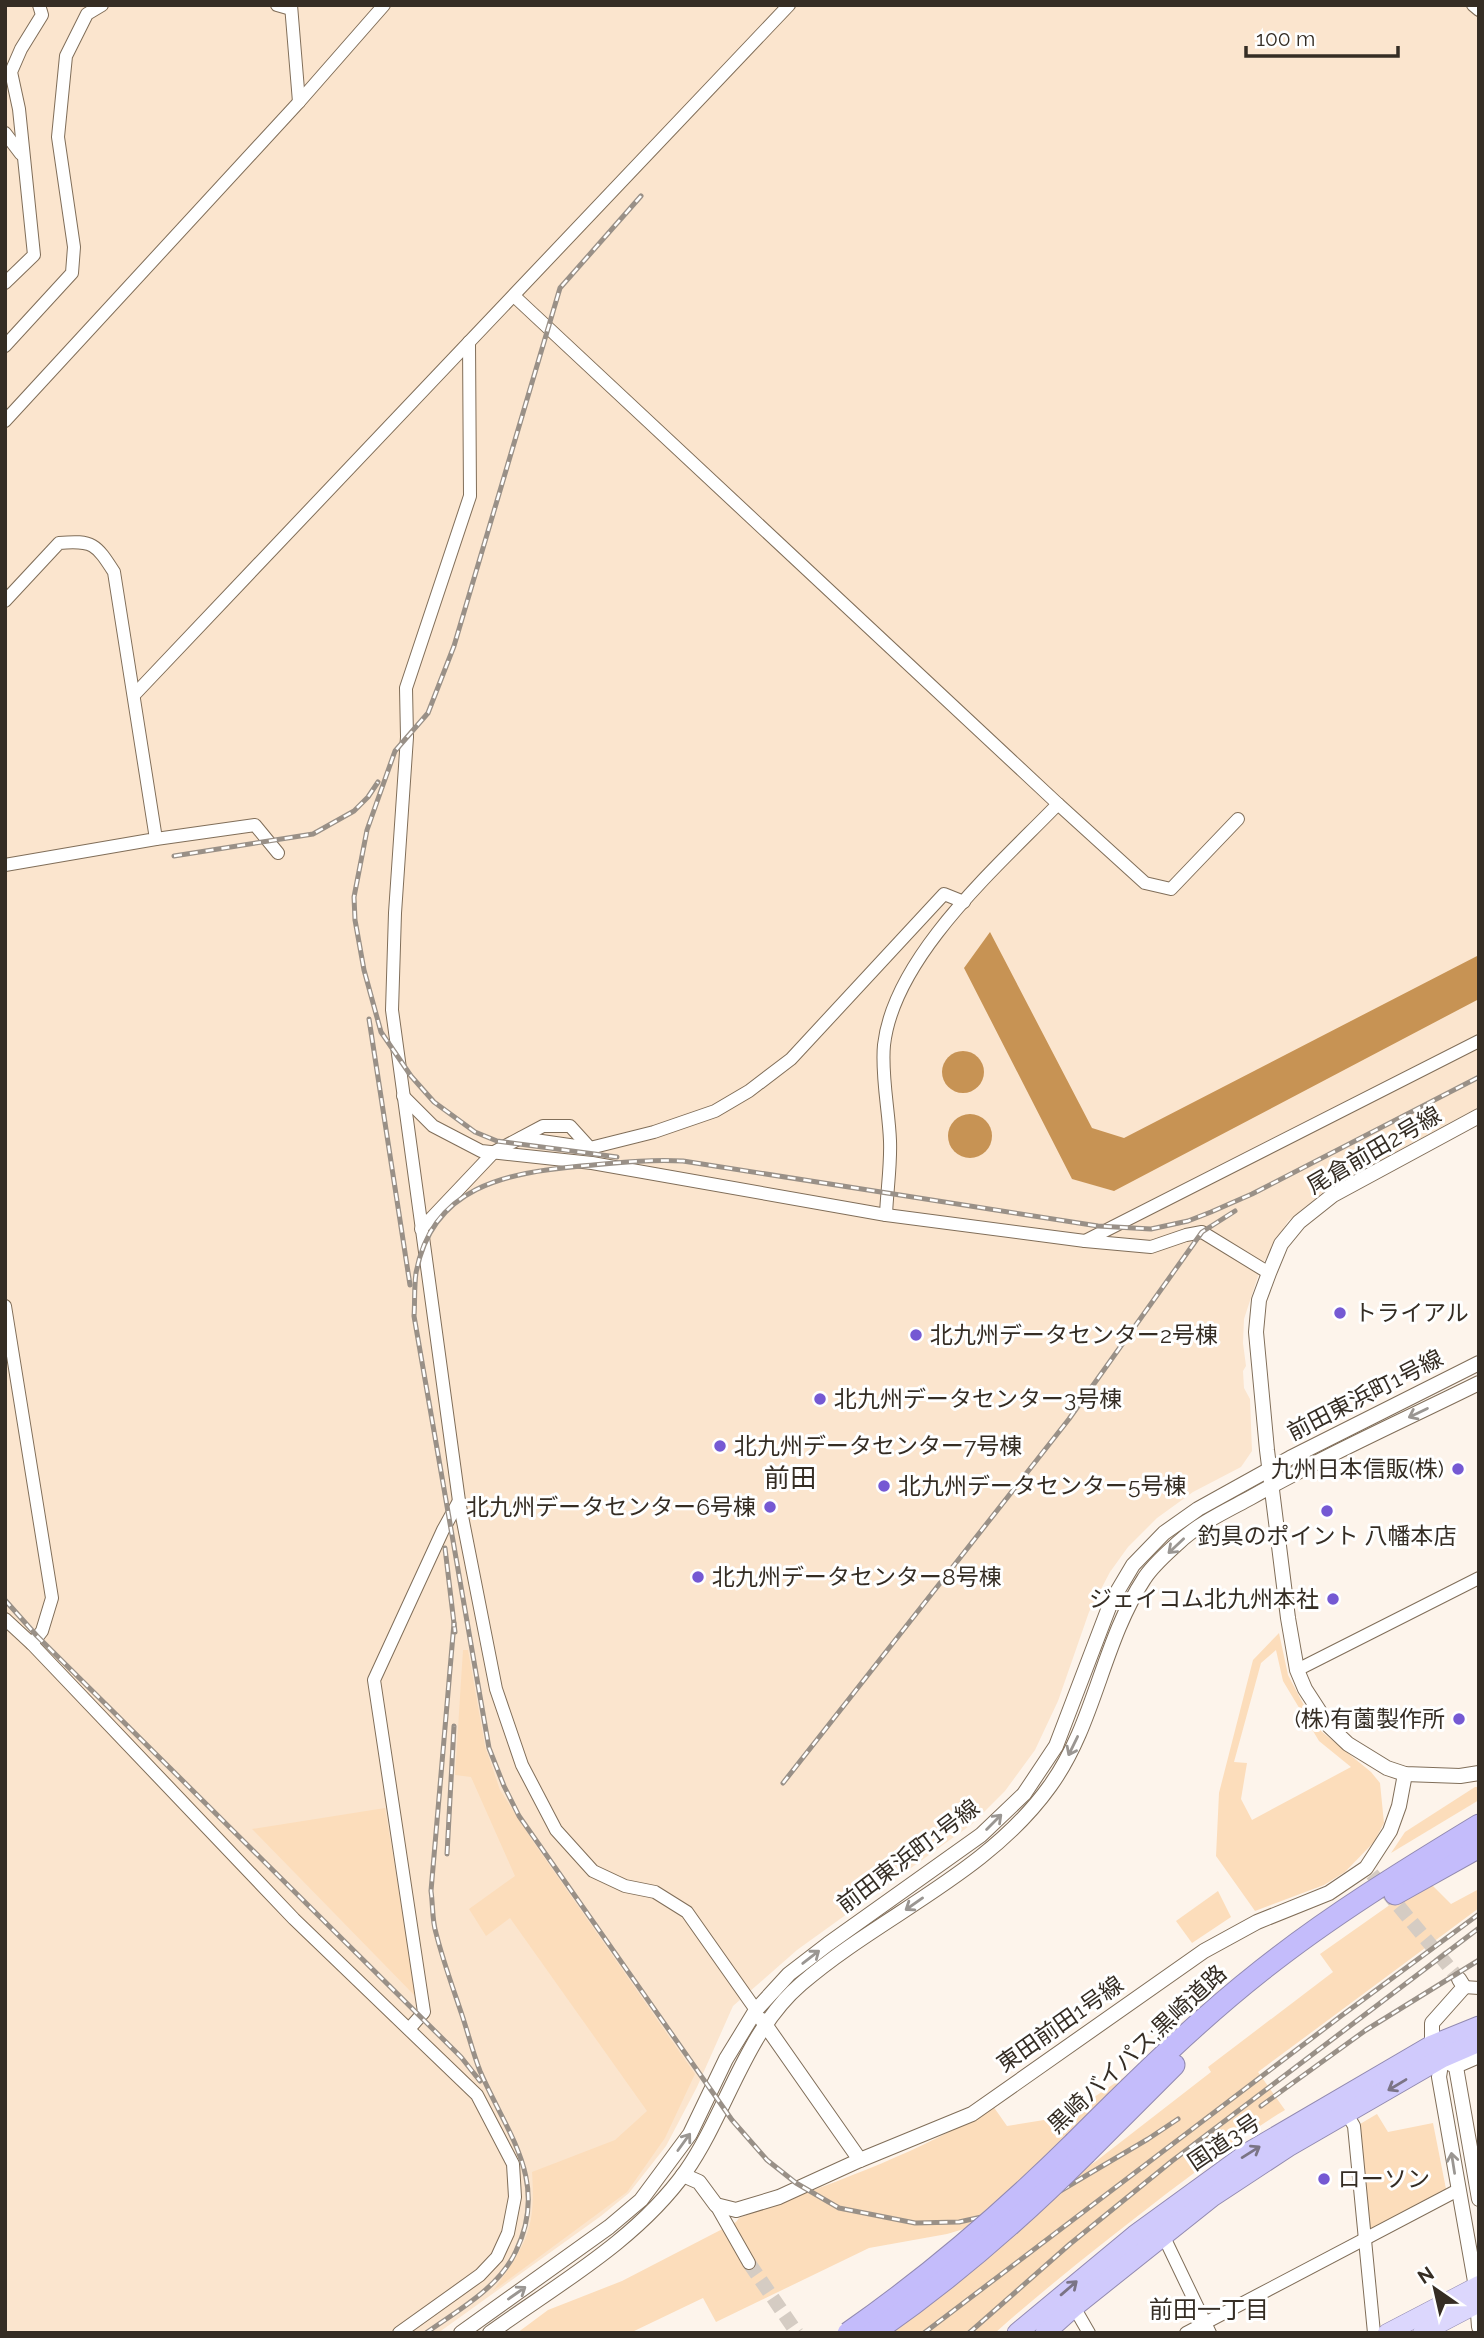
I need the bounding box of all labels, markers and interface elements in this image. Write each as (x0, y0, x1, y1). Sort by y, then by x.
scale bar (1246, 14, 1398, 58)
text: 100 m (1256, 26, 1315, 51)
street label: 尾倉前田2号線 (1302, 1100, 1445, 1199)
place label: トライアル (1354, 1299, 1469, 1326)
marker: トライアル (1332, 1305, 1348, 1321)
place label: 北九州データセンター2号棟 (930, 1321, 1218, 1348)
marker: 北九州データセンター2号棟 (908, 1327, 924, 1343)
street label: 前田東浜町1号線 (1283, 1344, 1447, 1445)
place label: 北九州データセンター3号棟 (834, 1385, 1122, 1412)
marker: 北九州データセンター3号棟 (812, 1391, 828, 1407)
one-way arrow (1408, 1407, 1429, 1421)
place label: 北九州データセンター7号棟 (734, 1432, 1022, 1459)
marker: 北九州データセンター7号棟 (712, 1438, 728, 1454)
place label: 九州日本信販(株) (1271, 1455, 1444, 1482)
marker: 九州日本信販(株) (1450, 1461, 1466, 1477)
district label: 前田 (764, 1463, 816, 1493)
place label: 北九州データセンター5号棟 (898, 1472, 1187, 1499)
marker: 北九州データセンター5号棟 (876, 1478, 892, 1494)
place label: 北九州データセンター6号棟 (466, 1493, 756, 1520)
marker: 北九州データセンター6号棟 (762, 1499, 778, 1515)
marker: 釣具のポイント 八幡本店 (1319, 1503, 1335, 1519)
place label: 釣具のポイント 八幡本店 (1198, 1522, 1456, 1549)
one-way arrow (1167, 1538, 1185, 1554)
place label: 北九州データセンター8号棟 (712, 1563, 1002, 1590)
marker: 北九州データセンター8号棟 (690, 1569, 706, 1585)
place label: ジェイコム北九州本社 (1089, 1585, 1319, 1612)
marker: ジェイコム北九州本社 (1325, 1591, 1341, 1607)
place label: (株)有薗製作所 (1295, 1705, 1445, 1732)
marker: (株)有薗製作所 (1451, 1711, 1467, 1727)
one-way arrow (1066, 1735, 1079, 1756)
street label: 前田東浜町1号線 (831, 1793, 984, 1918)
one-way arrow (985, 1814, 1002, 1831)
one-way arrow (905, 1896, 924, 1911)
one-way arrow (801, 1950, 820, 1965)
street label: 黒崎バイパス;黒崎道路 (1042, 1959, 1232, 2138)
street label: 東田前田1号線 (991, 1970, 1128, 2077)
one-way arrow (1387, 2078, 1407, 2092)
street label: 国道3号 (1182, 2108, 1265, 2176)
one-way arrow (677, 2133, 691, 2152)
one-way arrow (1240, 2144, 1260, 2158)
one-way arrow (1446, 2152, 1459, 2175)
place label: ローソン (1338, 2165, 1430, 2192)
marker: ローソン (1316, 2171, 1332, 2187)
north arrow (1400, 2254, 1470, 2324)
text: N (1413, 2262, 1438, 2288)
one-way arrow (1060, 2280, 1078, 2296)
one-way arrow (507, 2286, 526, 2300)
district label: 前田一丁目 (1149, 2295, 1269, 2324)

